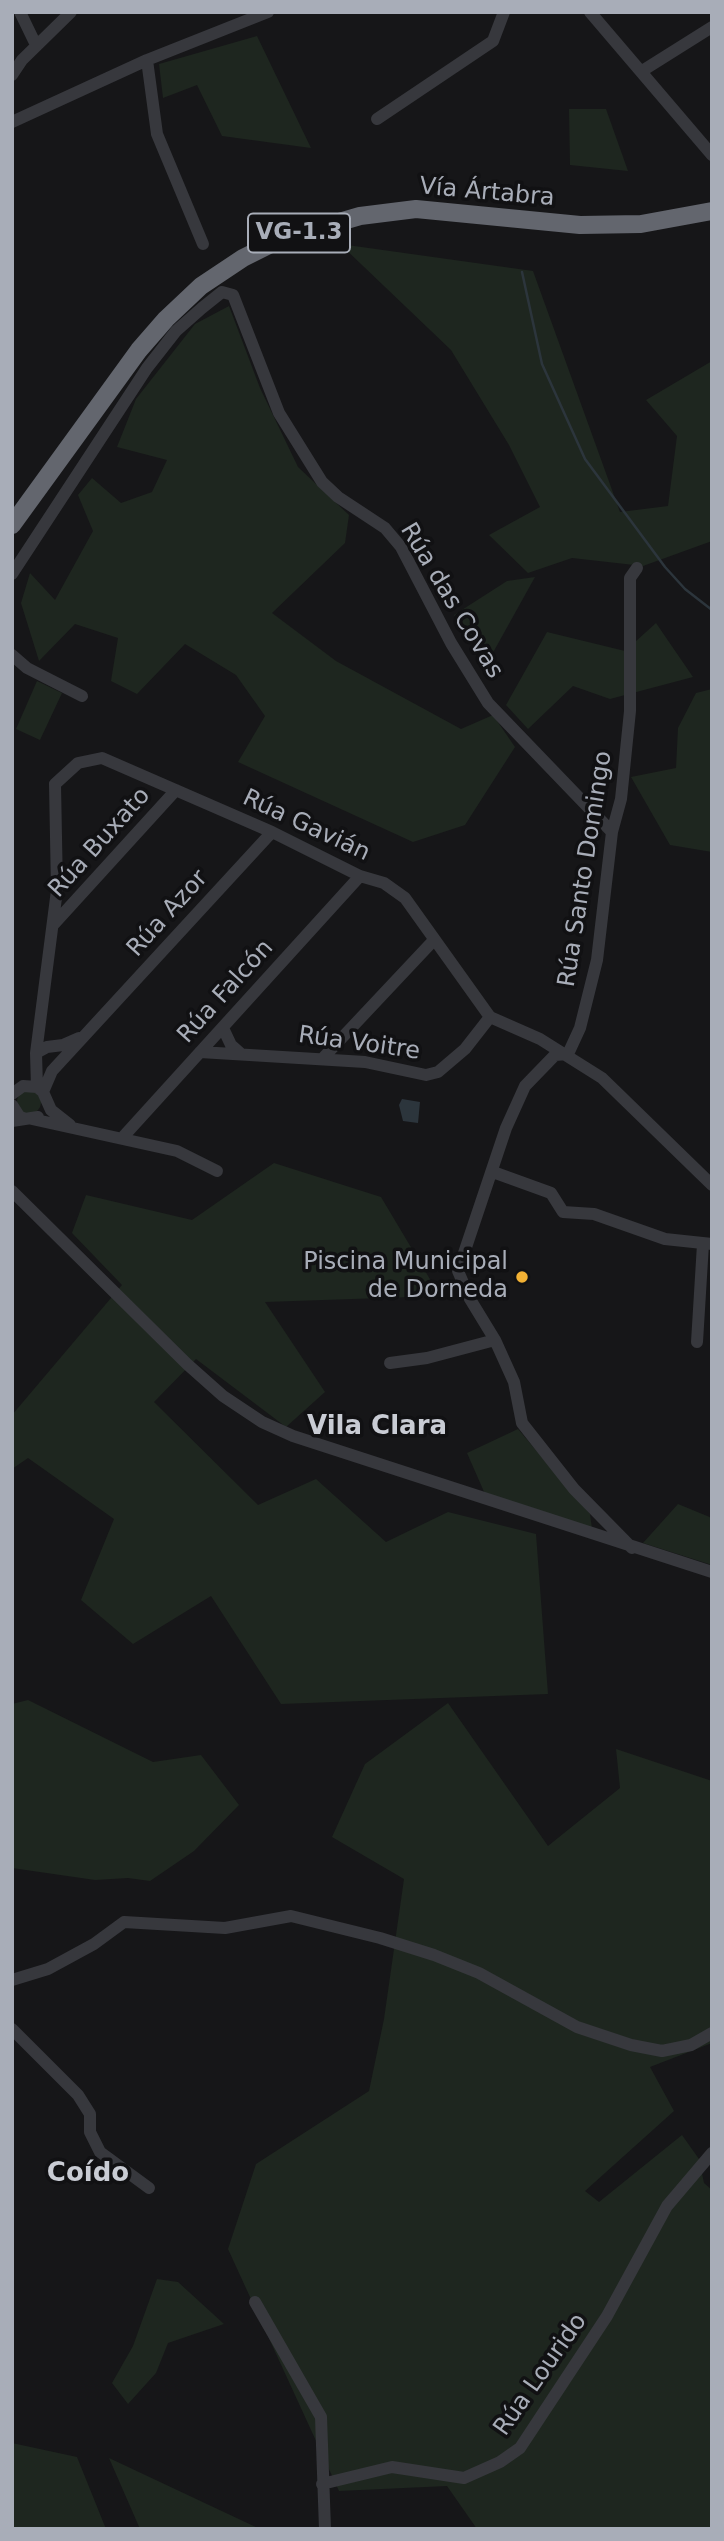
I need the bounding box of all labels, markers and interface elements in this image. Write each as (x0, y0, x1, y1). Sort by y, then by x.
street label: Vía Ártabra (418, 173, 556, 213)
road number: VG-1.3 (248, 214, 350, 252)
street label: Rúa das Covas (393, 518, 509, 684)
street label: Rúa Santo Domingo (553, 749, 619, 989)
street label: Rúa Buxato (43, 782, 157, 904)
street label: Rúa Gavián (238, 784, 374, 868)
street label: Rúa Azor (122, 865, 214, 963)
street label: Rúa Falcón (172, 934, 280, 1050)
street label: Rúa Voitre (296, 1021, 422, 1067)
place label: Piscina Municipal de Dorneda (303, 1249, 508, 1305)
marker: Piscina Municipal de Dorneda (514, 1269, 530, 1285)
district label: Vila Clara (307, 1411, 447, 1443)
district label: Coído (47, 2158, 129, 2190)
street label: Rúa Lourido (488, 2308, 594, 2442)

